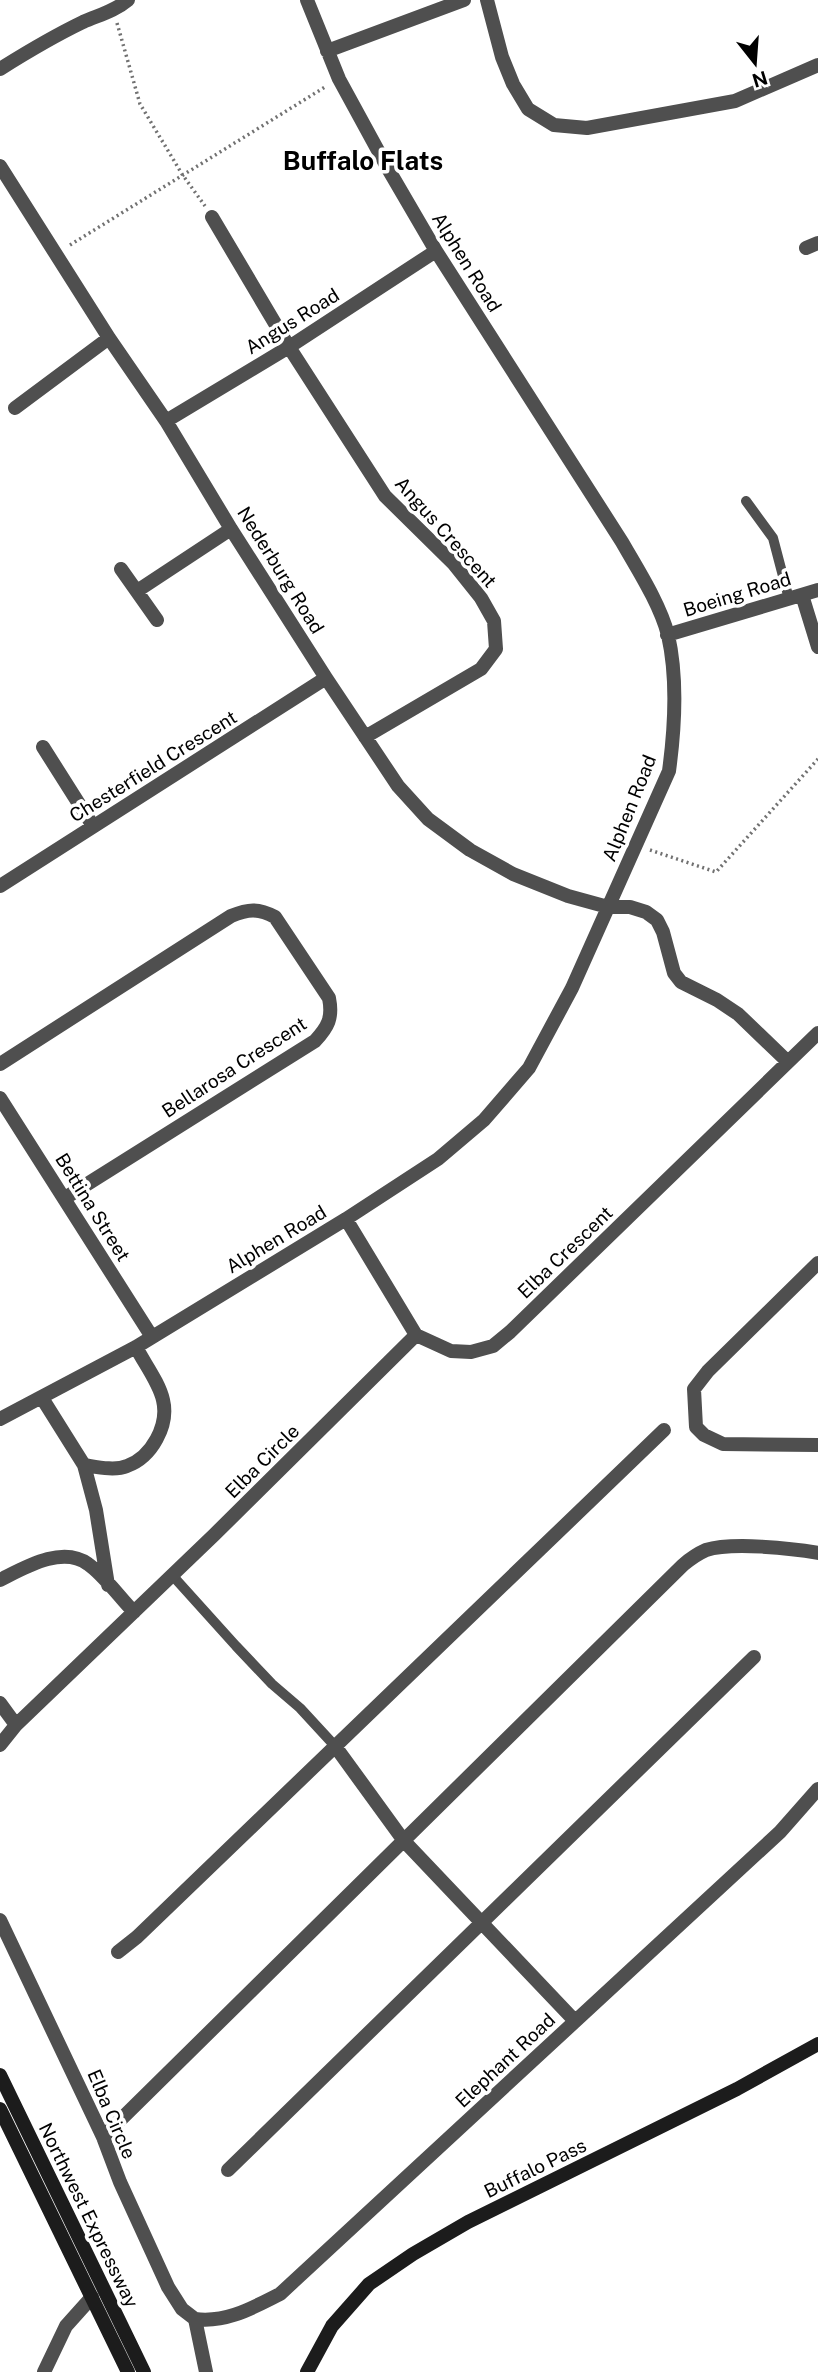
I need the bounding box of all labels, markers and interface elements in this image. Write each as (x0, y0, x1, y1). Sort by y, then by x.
north arrow (720, 28, 790, 98)
text: N (750, 67, 770, 92)
district label: Buffalo Flats (283, 145, 443, 176)
street label: Alphen Road (428, 208, 506, 316)
street label: Angus Road (241, 284, 343, 358)
street label: Angus Crescent (391, 472, 501, 592)
street label: Nederburg Road (233, 502, 329, 638)
street label: Boeing Road (680, 567, 794, 621)
street label: Chesterfield Crescent (65, 706, 241, 826)
street label: Alphen Road (598, 752, 660, 864)
street label: Bellarosa Crescent (158, 1012, 310, 1122)
street label: Bettina Street (51, 1149, 135, 1265)
street label: Alphen Road (222, 1201, 330, 1277)
street label: Elba Crescent (513, 1201, 617, 1303)
street label: Elba Circle (221, 1420, 303, 1502)
street label: Elephant Road (451, 2008, 559, 2112)
street label: Elba Circle (83, 2066, 141, 2162)
street label: Northwest Expressway (35, 2119, 143, 2311)
street label: Buffalo Pass (480, 2134, 590, 2202)

